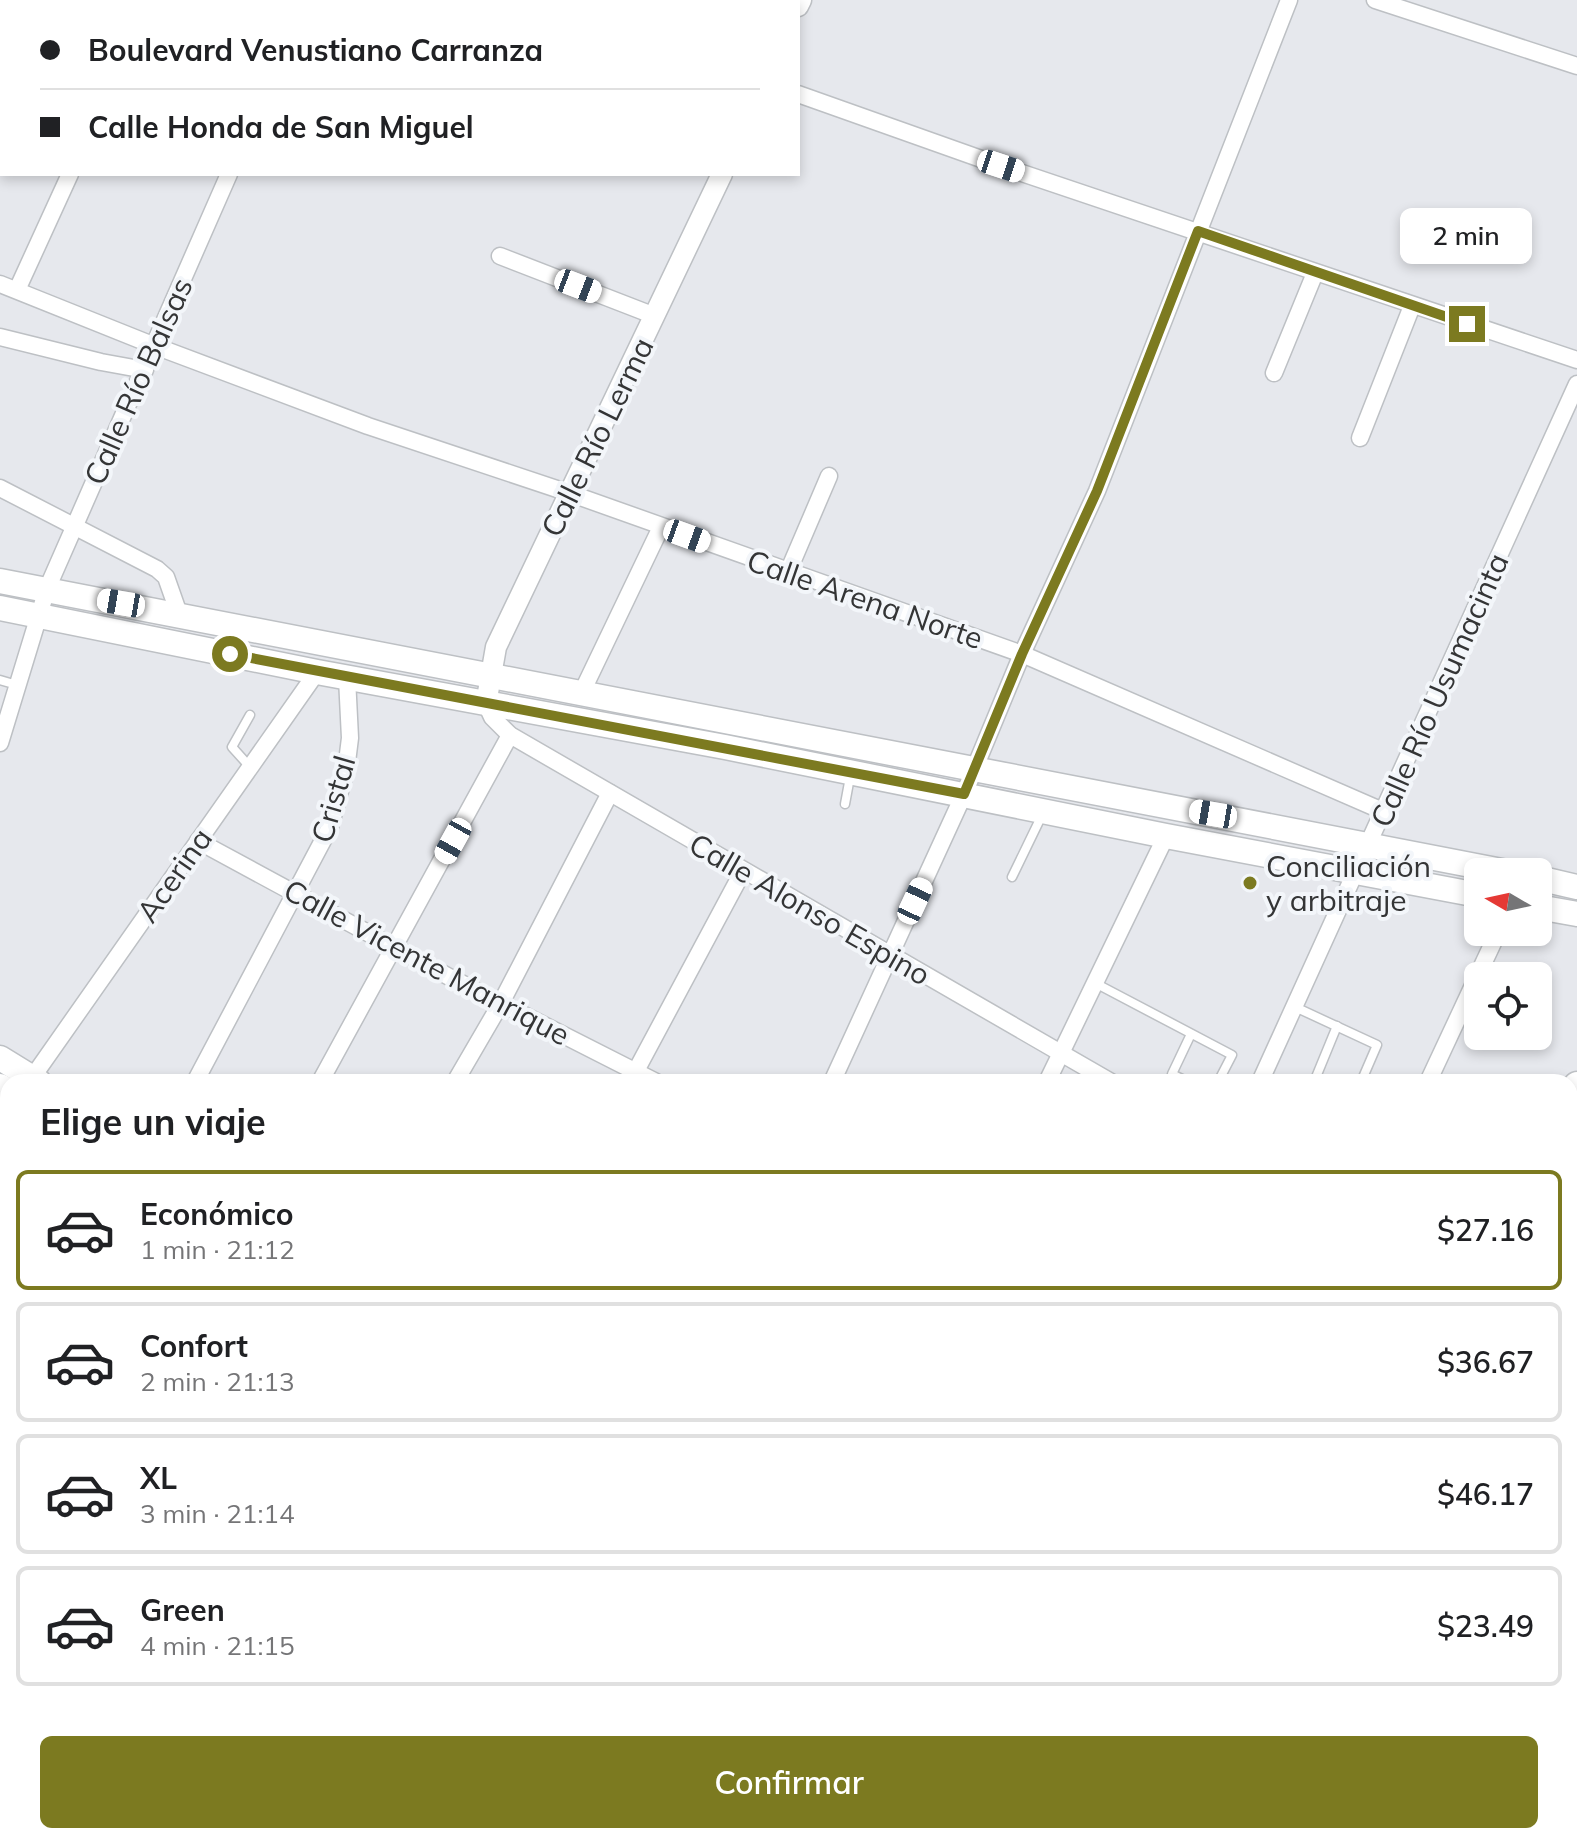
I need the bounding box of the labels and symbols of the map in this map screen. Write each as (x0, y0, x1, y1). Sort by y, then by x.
car (974, 147, 1028, 185)
callout: 2 min (1401, 208, 1533, 264)
car (551, 266, 605, 306)
street label: Calle Río Balsas (75, 272, 201, 490)
route end (1449, 306, 1485, 342)
street label: Calle Río Lerma (532, 331, 662, 543)
car (660, 517, 714, 555)
street label: Calle Arena Norte (742, 541, 988, 657)
street label: Calle Río Usumacinta (1361, 547, 1517, 833)
car (95, 587, 147, 619)
route start (212, 636, 248, 672)
street label: Cristal (302, 751, 364, 847)
car (1187, 798, 1239, 830)
car (431, 814, 475, 868)
street label: Acerina (128, 821, 220, 929)
street label: Calle Alonso Espino (683, 824, 937, 994)
place label: Conciliación y arbitraje (1266, 847, 1431, 919)
north arrow (1464, 858, 1552, 946)
street label: Calle Vicente Manrique (277, 870, 577, 1054)
car (894, 874, 936, 928)
marker: Conciliación y arbitraje (1241, 874, 1259, 892)

